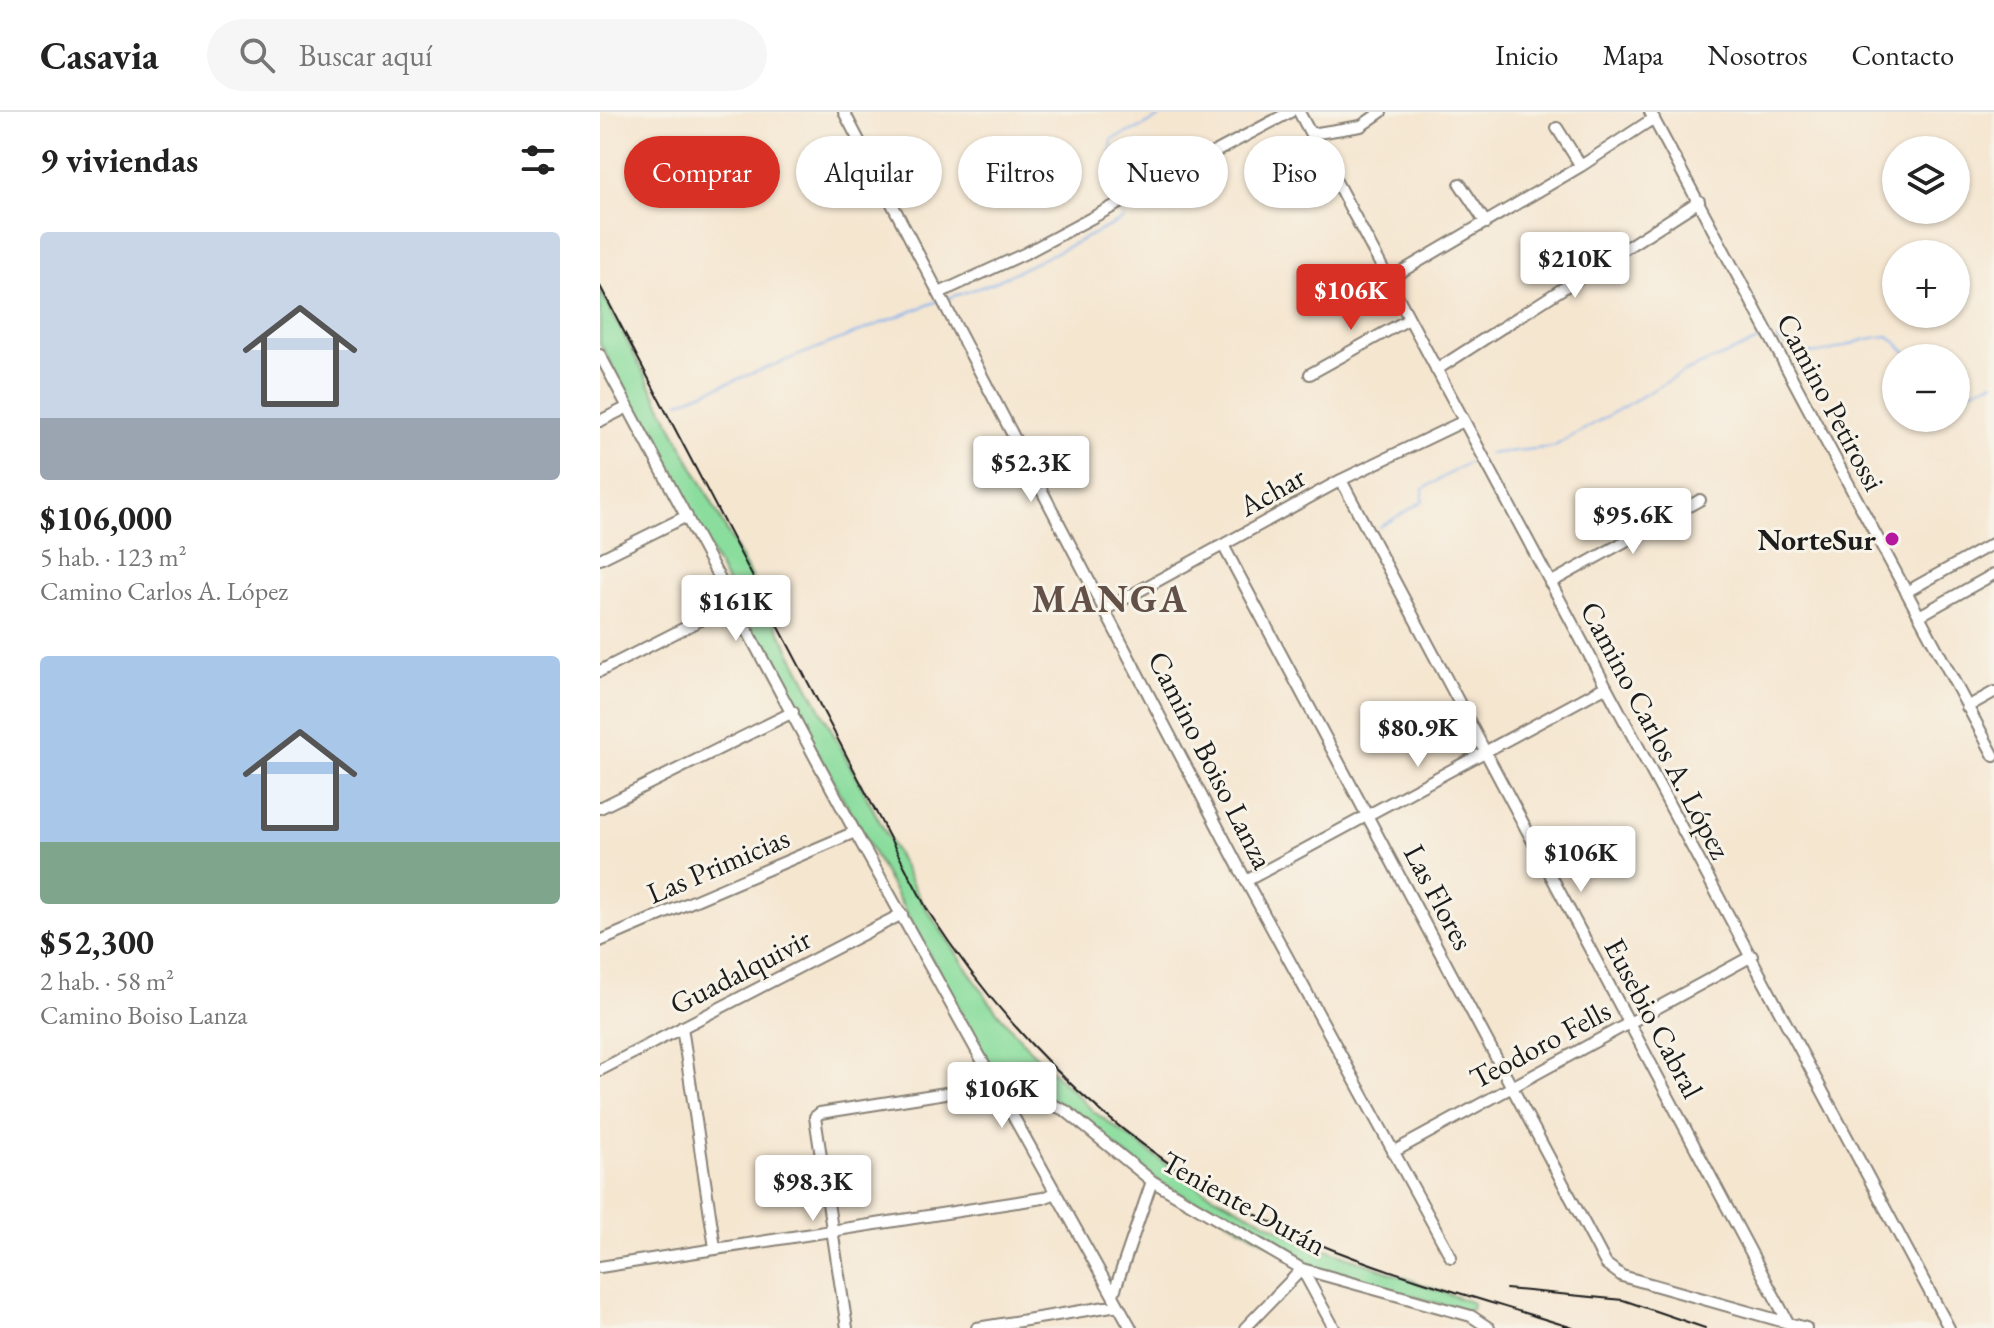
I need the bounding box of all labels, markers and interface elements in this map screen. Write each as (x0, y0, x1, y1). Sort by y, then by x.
search box (207, 19, 767, 91)
text: Casavia (40, 31, 159, 80)
icon: search (235, 33, 279, 77)
text: Buscar aquí (299, 36, 432, 75)
text: Inicio (1495, 37, 1558, 73)
text: Mapa (1602, 37, 1663, 73)
text: Nosotros (1707, 37, 1807, 73)
text: Contacto (1851, 37, 1954, 73)
chip: Comprar (624, 136, 780, 208)
chip: Alquilar (796, 136, 942, 208)
chip: Filtros (958, 136, 1082, 208)
chip: Nuevo (1098, 136, 1228, 208)
chip: Piso (1244, 136, 1345, 208)
map controls (1882, 136, 1970, 432)
button: layers (1882, 136, 1970, 224)
text: 9 viviendas (40, 138, 198, 182)
icon: filters (516, 138, 560, 182)
pin: $210K (1519, 232, 1631, 300)
button: + (1882, 240, 1970, 328)
text: $210K (1538, 241, 1612, 275)
pin: $106K (1295, 264, 1407, 332)
text: $106K (1314, 273, 1388, 307)
icon: home (228, 284, 372, 428)
street label: Camino Petirossi (1768, 306, 1894, 498)
button: − (1882, 344, 1970, 432)
pin: $52.3K (966, 436, 1096, 504)
text: $52.3K (991, 445, 1071, 479)
street label: Achar (1231, 457, 1312, 526)
pin: $95.6K (1568, 488, 1698, 556)
text: $106,000 (40, 496, 172, 540)
text: $95.6K (1593, 497, 1673, 531)
place label: NorteSur (1757, 520, 1877, 559)
marker: NorteSur (1883, 530, 1901, 548)
text: 5 hab. · 123 m² (40, 540, 186, 574)
text: Camino Carlos A. López (40, 574, 288, 608)
district label: MANGA (1031, 574, 1189, 623)
pin: $161K (680, 575, 792, 643)
text: $161K (699, 584, 773, 618)
street label: Camino Carlos A. López (1572, 594, 1741, 866)
street label: Camino Boiso Lanza (1139, 644, 1283, 876)
pin: $80.9K (1353, 701, 1483, 769)
icon: home (228, 708, 372, 852)
text: $80.9K (1378, 710, 1458, 744)
street label: Las Primicias (641, 818, 795, 912)
pin: $106K (1525, 826, 1637, 894)
text: $106K (1544, 835, 1618, 869)
street label: Las Flores (1395, 838, 1483, 956)
street label: Guadalquivir (663, 919, 817, 1023)
text: $52,300 (40, 920, 154, 964)
street label: Eusebio Cabral (1596, 931, 1712, 1105)
text: 2 hab. · 58 m² (40, 964, 174, 998)
street label: Teodoro Fells (1463, 991, 1617, 1097)
text: Camino Boiso Lanza (40, 998, 248, 1032)
pin: $106K (946, 1062, 1058, 1130)
text: $106K (965, 1071, 1039, 1105)
street label: Teniente Durán (1155, 1142, 1334, 1264)
pin: $98.3K (748, 1155, 878, 1223)
text: $98.3K (773, 1164, 853, 1198)

